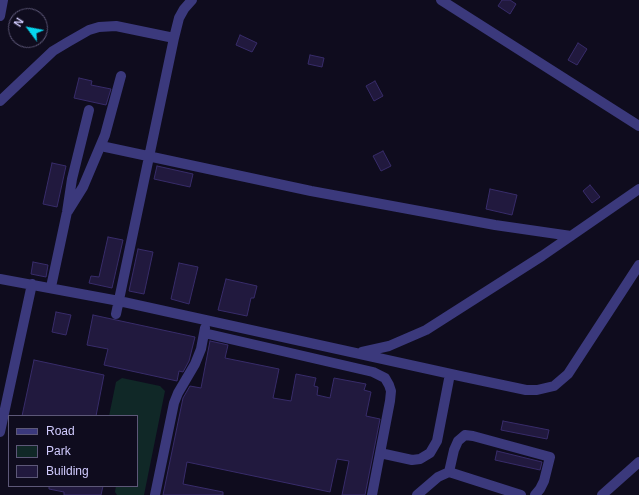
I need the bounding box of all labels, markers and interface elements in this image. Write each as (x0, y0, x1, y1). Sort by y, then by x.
north arrow (8, 8, 48, 48)
text: N (11, 16, 26, 29)
legend (8, 415, 138, 487)
text: Road (46, 424, 75, 438)
text: Park (46, 444, 71, 458)
text: Building (46, 464, 89, 478)

